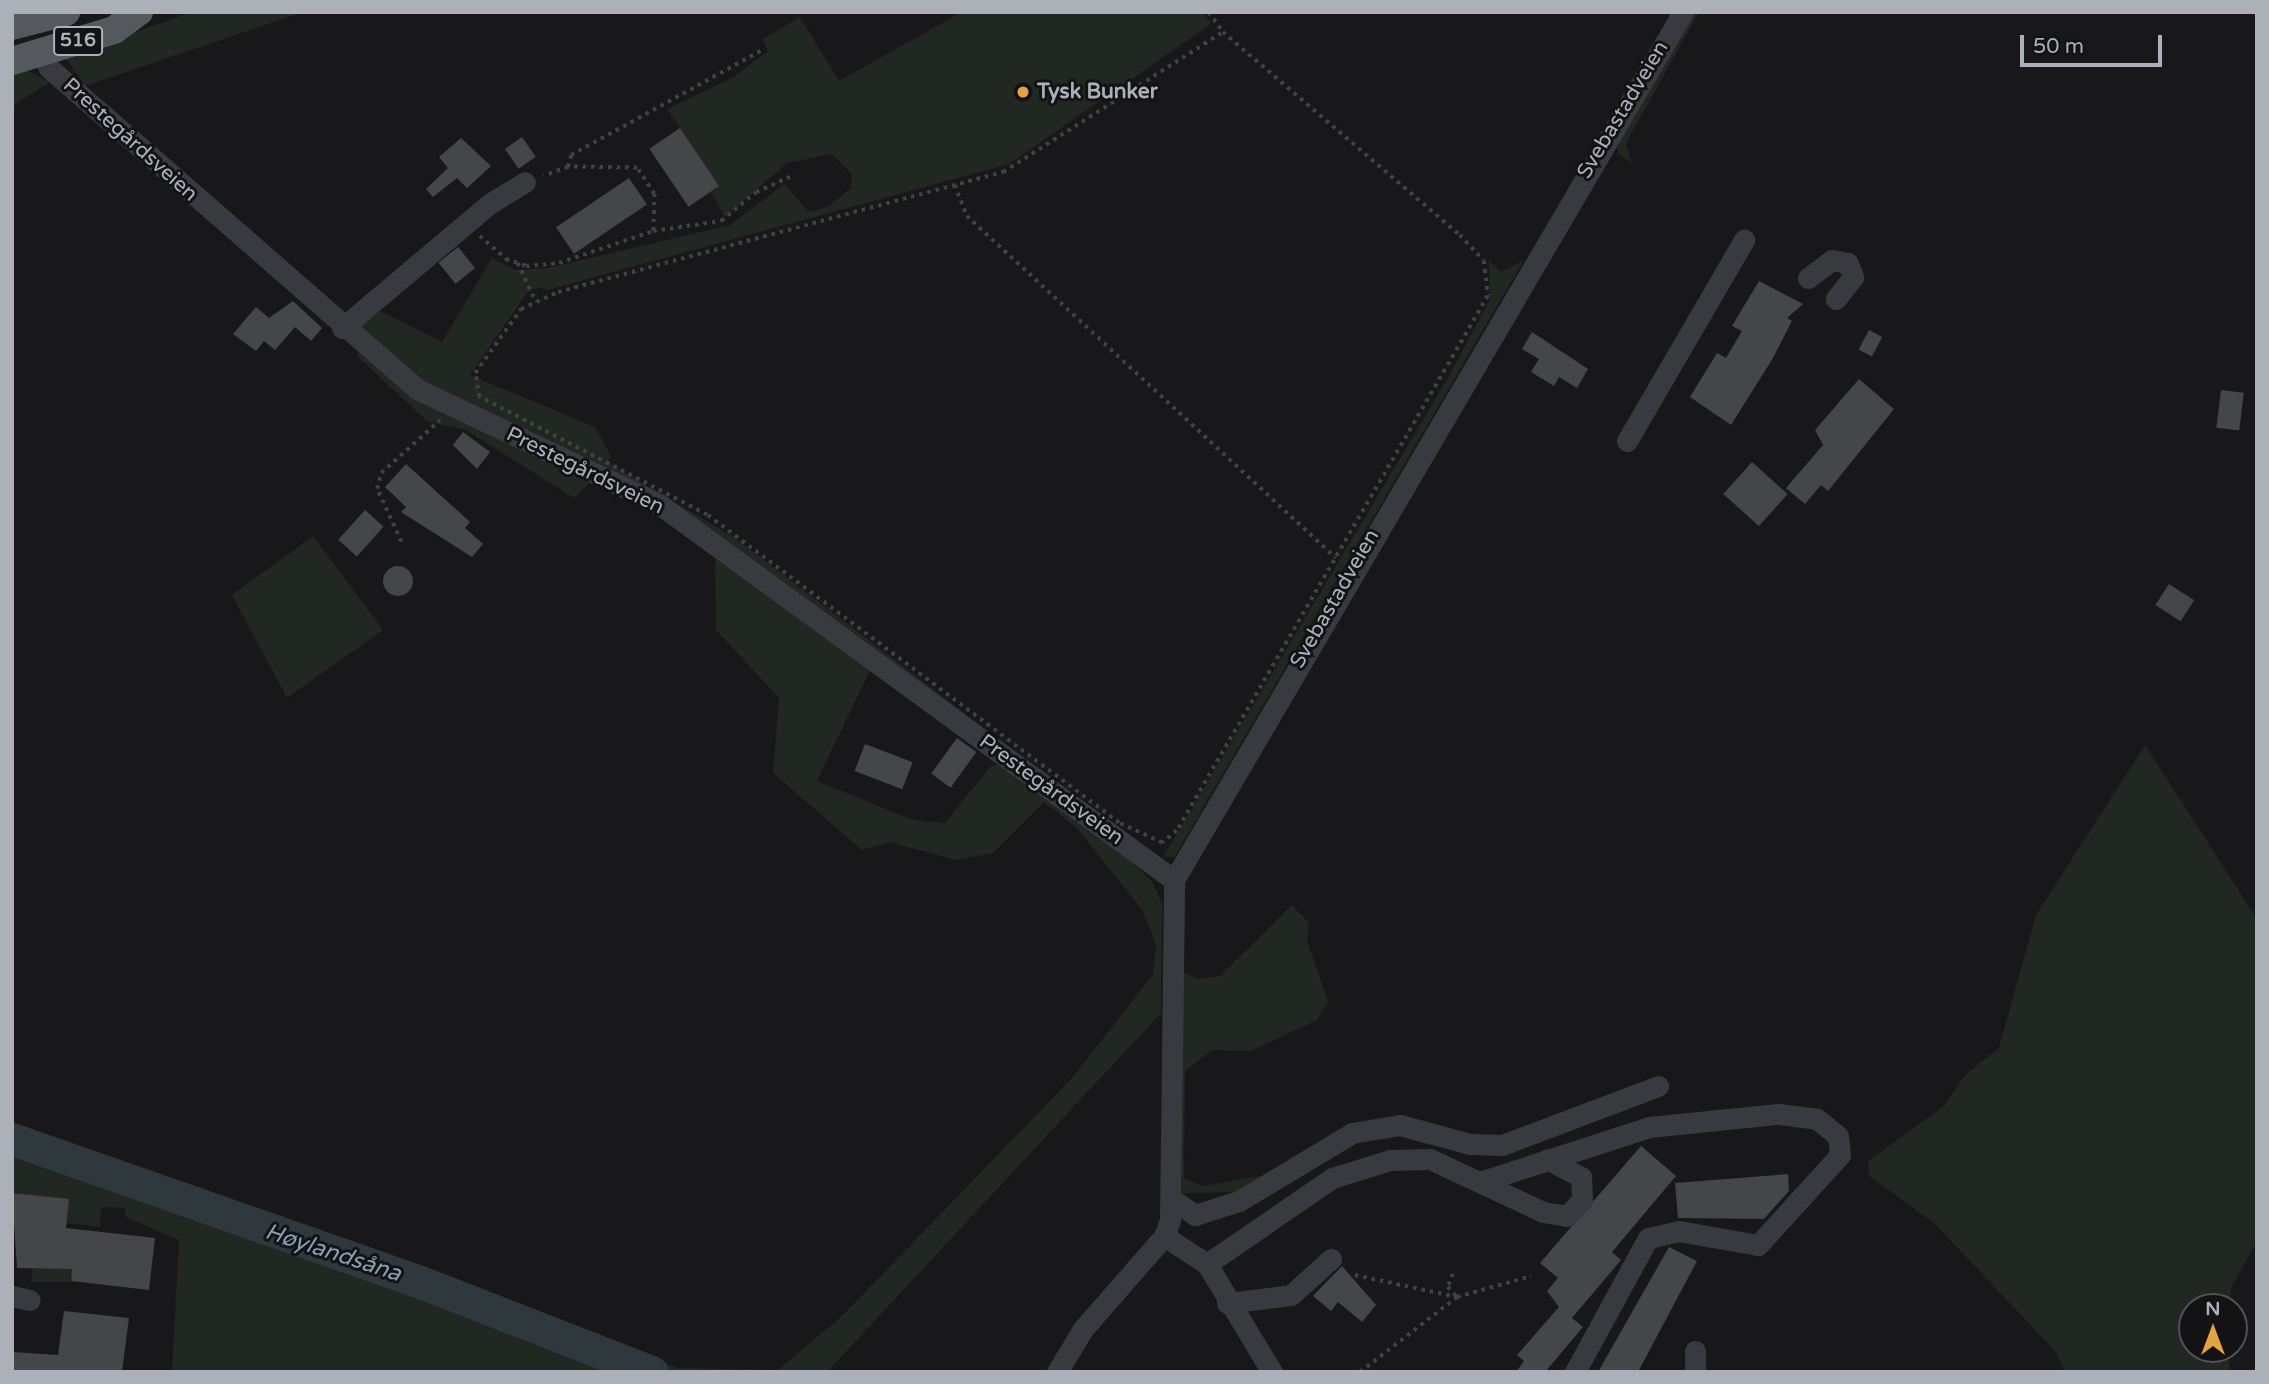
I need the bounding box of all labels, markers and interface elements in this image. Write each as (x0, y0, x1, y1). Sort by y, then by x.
scale bar (2024, 21, 2166, 65)
road number: 516 (52, 25, 104, 56)
text: 50 m (2033, 34, 2084, 59)
street label: Svebastadveien (1572, 37, 1674, 183)
street label: Prestegårdsveien (58, 73, 202, 207)
place label: Tysk Bunker (1037, 79, 1158, 105)
marker: Tysk Bunker (1015, 84, 1031, 100)
street label: Prestegårdsveien (502, 422, 668, 520)
street label: Svebastadveien (1285, 525, 1385, 673)
street label: Prestegårdsveien (974, 729, 1128, 851)
water label: Høylandsåna (262, 1218, 404, 1288)
north arrow (2178, 1293, 2248, 1363)
text: N (2205, 1298, 2221, 1320)

